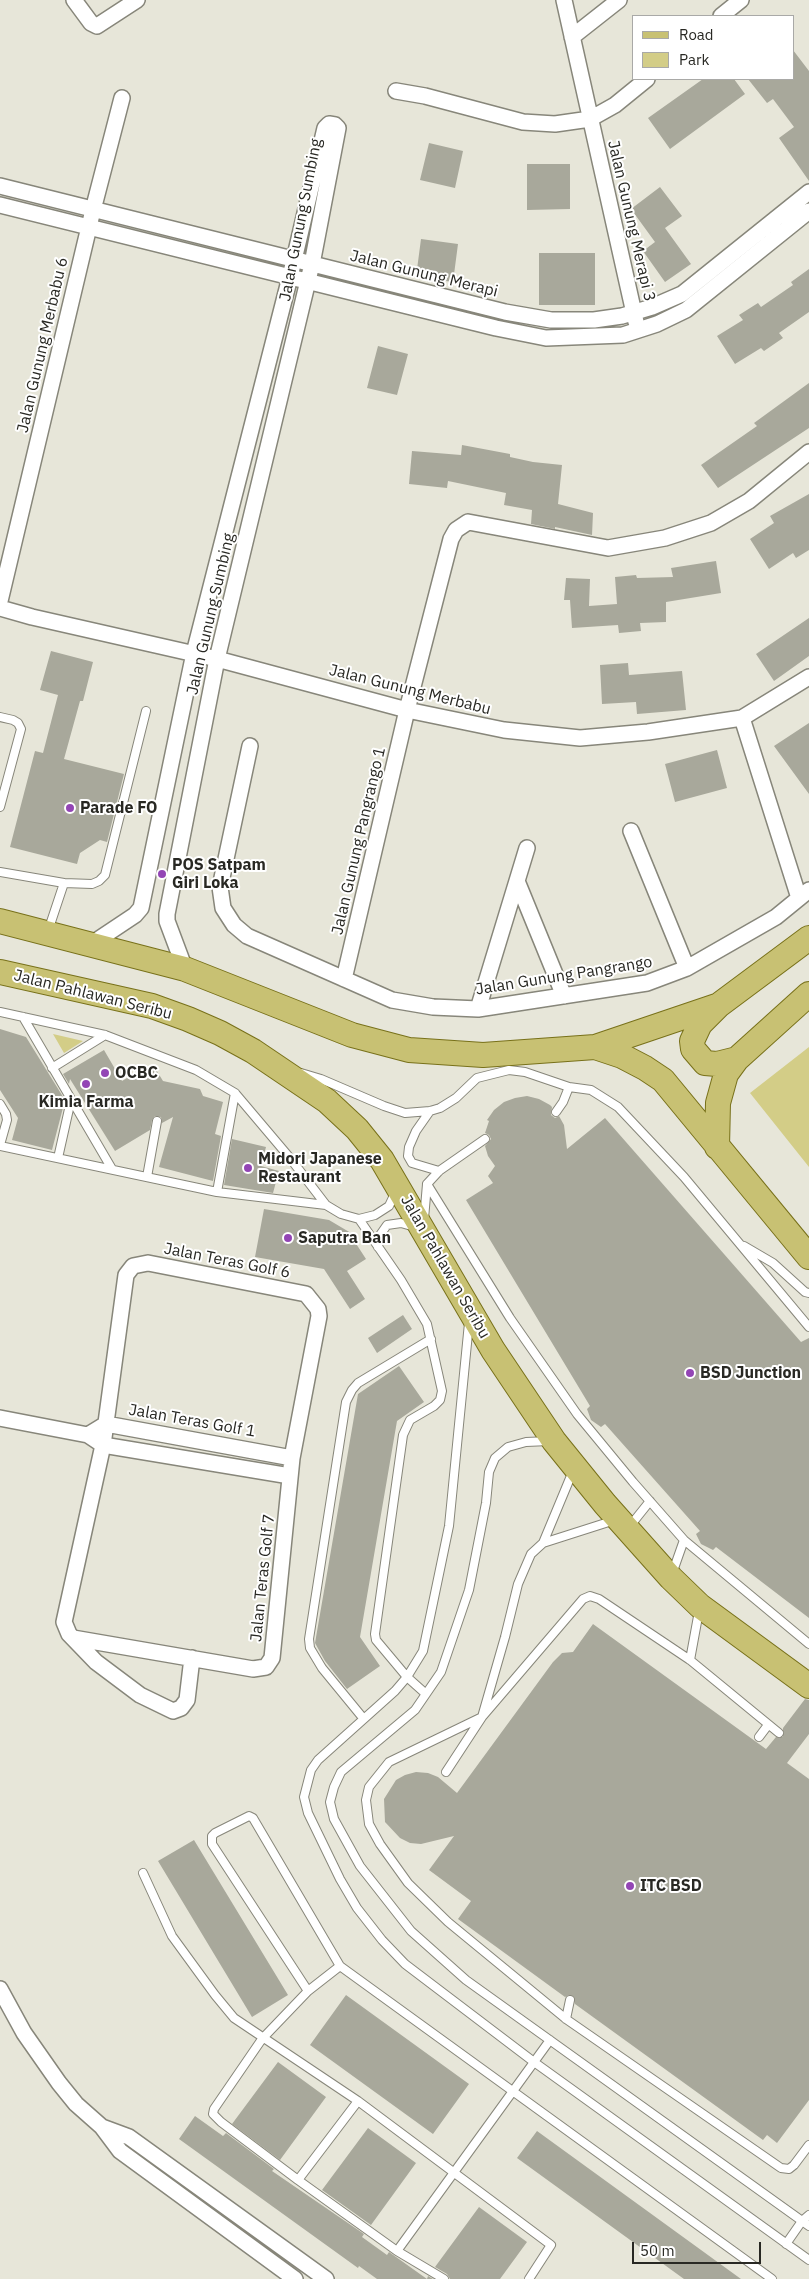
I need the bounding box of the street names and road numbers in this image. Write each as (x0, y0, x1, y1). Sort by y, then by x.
street label: Jalan Gunung Sumbing (276, 137, 326, 303)
street label: Jalan Gunung Merapi 3 (603, 138, 659, 304)
street label: Jalan Gunung Merapi (348, 246, 500, 302)
street label: Jalan Gunung Merbabu 6 (13, 255, 73, 435)
street label: Jalan Gunung Sumbing (183, 531, 239, 697)
street label: Jalan Gunung Merbabu (327, 661, 493, 719)
street label: Jalan Gunung Pangrango 1 (328, 745, 390, 937)
street label: Jalan Gunung Pangrango (474, 953, 654, 999)
street label: Jalan Pahlawan Seribu (12, 966, 174, 1024)
street label: Jalan Pahlawan Seribu (396, 1192, 494, 1342)
street label: Jalan Teras Golf 6 (162, 1239, 292, 1283)
street label: Jalan Teras Golf 1 (127, 1400, 257, 1442)
street label: Jalan Teras Golf 7 (247, 1513, 279, 1643)

